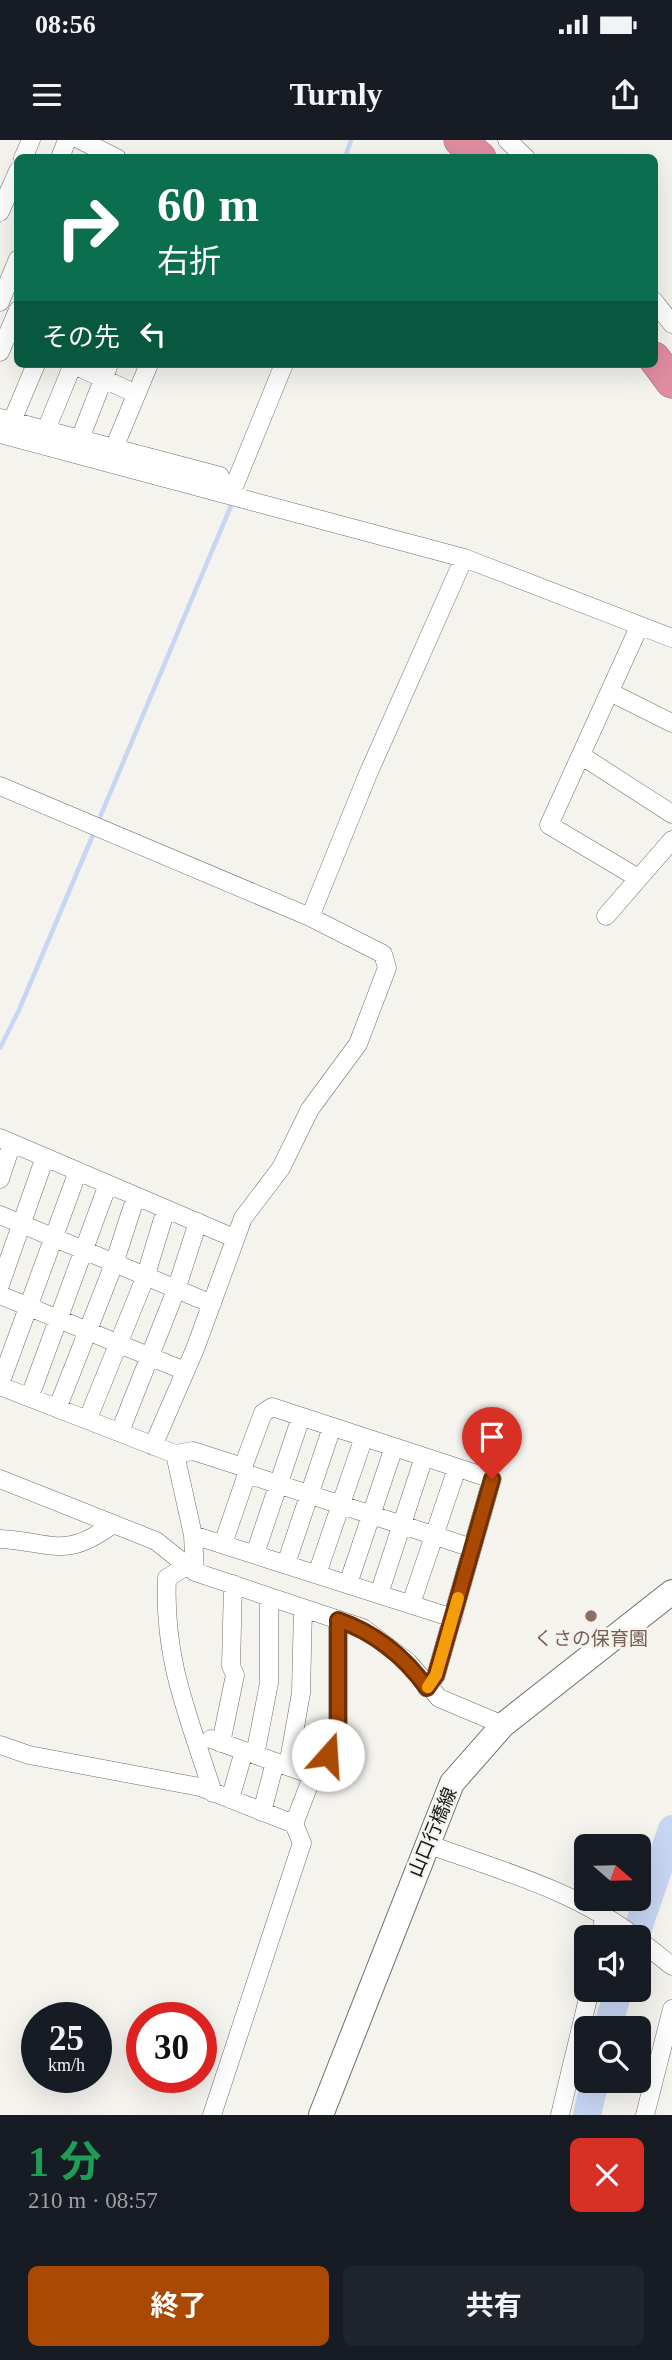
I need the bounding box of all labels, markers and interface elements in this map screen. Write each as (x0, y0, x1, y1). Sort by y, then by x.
text: 08:56 (35, 10, 96, 39)
icon: menu (28, 76, 66, 114)
text: Turnly (289, 76, 383, 112)
icon: share (606, 76, 644, 114)
text: 60 m (157, 177, 259, 232)
icon: right (42, 182, 133, 273)
text: 右折 (157, 243, 221, 279)
icon: left (134, 315, 172, 353)
text: その先 (42, 323, 120, 352)
pin (462, 1407, 522, 1479)
icon: arrive (473, 1418, 511, 1456)
marker: くさの保育園 (583, 1608, 599, 1624)
place label: くさの保育園 (534, 1628, 648, 1649)
position arrow (291, 1718, 365, 1792)
street label: 山口行橋線 (404, 1784, 461, 1880)
north arrow (574, 1834, 651, 1911)
map controls (574, 1834, 651, 2093)
button: sound (574, 1925, 651, 2002)
speed limit sign: 30 (126, 2002, 217, 2093)
button: search (574, 2016, 651, 2093)
text: 25 (49, 2019, 84, 2058)
text: km/h (48, 2055, 85, 2075)
button: close (570, 2138, 644, 2212)
text: 1 分 (28, 2139, 102, 2185)
text: 210 m · 08:57 (28, 2188, 158, 2213)
button: 終了 (28, 2266, 329, 2346)
button: 共有 (343, 2266, 644, 2346)

